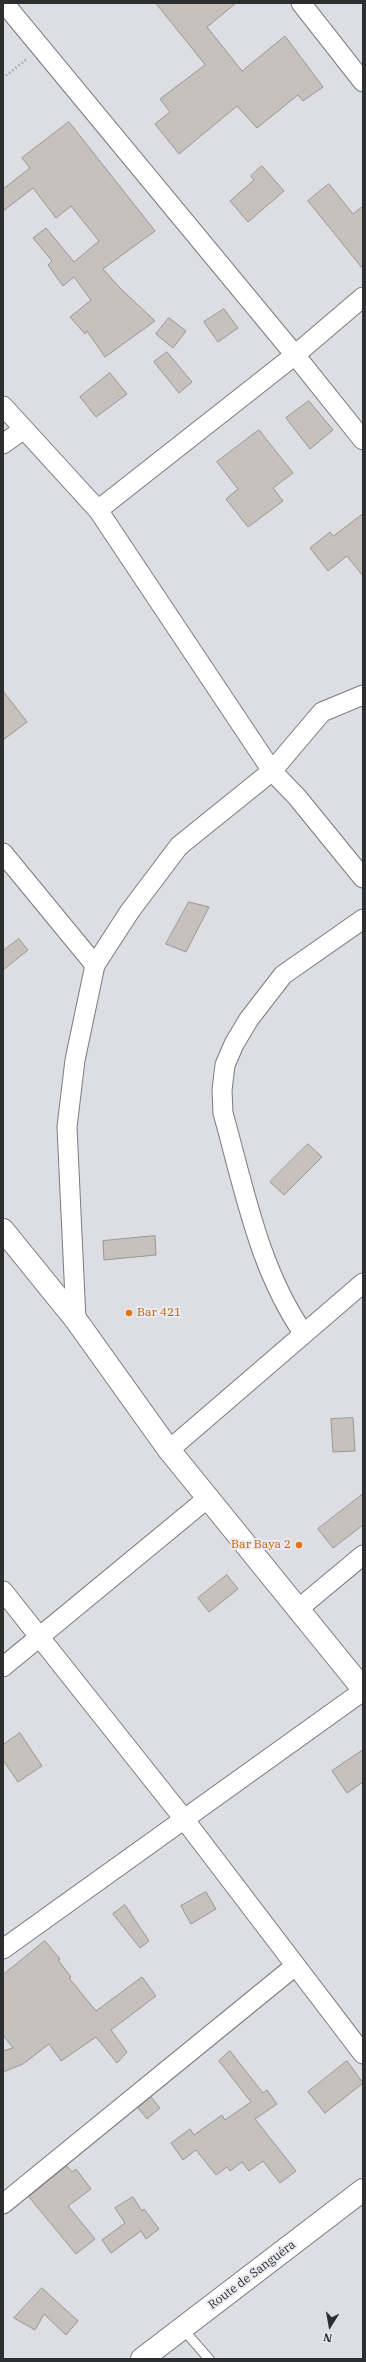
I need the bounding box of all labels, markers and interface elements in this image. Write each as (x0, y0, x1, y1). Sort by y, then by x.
place label: Bar 421 (137, 1306, 181, 1320)
marker: Bar 421 (124, 1308, 134, 1318)
place label: Bar Baya 2 (231, 1538, 291, 1552)
marker: Bar Baya 2 (294, 1540, 304, 1550)
street label: Route de Sanguéra (206, 2237, 298, 2313)
north arrow (310, 2306, 350, 2346)
text: N (322, 2330, 333, 2345)

